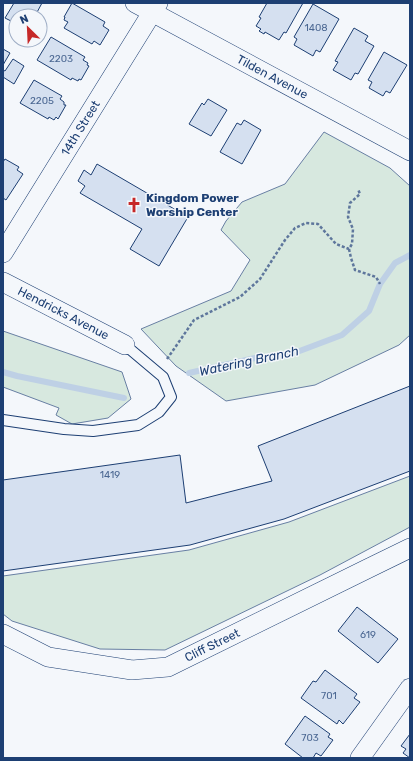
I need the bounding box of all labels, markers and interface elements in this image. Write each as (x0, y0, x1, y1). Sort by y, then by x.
north arrow (8, 8, 48, 48)
text: N (18, 12, 30, 27)
house number: 1408 (304, 22, 328, 34)
street label: Tilden Avenue (234, 52, 311, 102)
house number: 2203 (49, 53, 73, 65)
house number: 2205 (30, 95, 54, 107)
street label: 14th Street (58, 98, 103, 158)
place label: Kingdom Power Worship Center (146, 191, 239, 219)
church icon: Kingdom Power Worship Center (125, 196, 143, 214)
street label: Hendricks Avenue (15, 284, 112, 343)
water label: Watering Branch (198, 343, 300, 380)
house number: 1419 (100, 469, 120, 481)
street label: Cliff Street (182, 626, 242, 665)
house number: 619 (360, 629, 376, 641)
house number: 701 (321, 690, 337, 702)
house number: 703 (301, 732, 319, 744)

